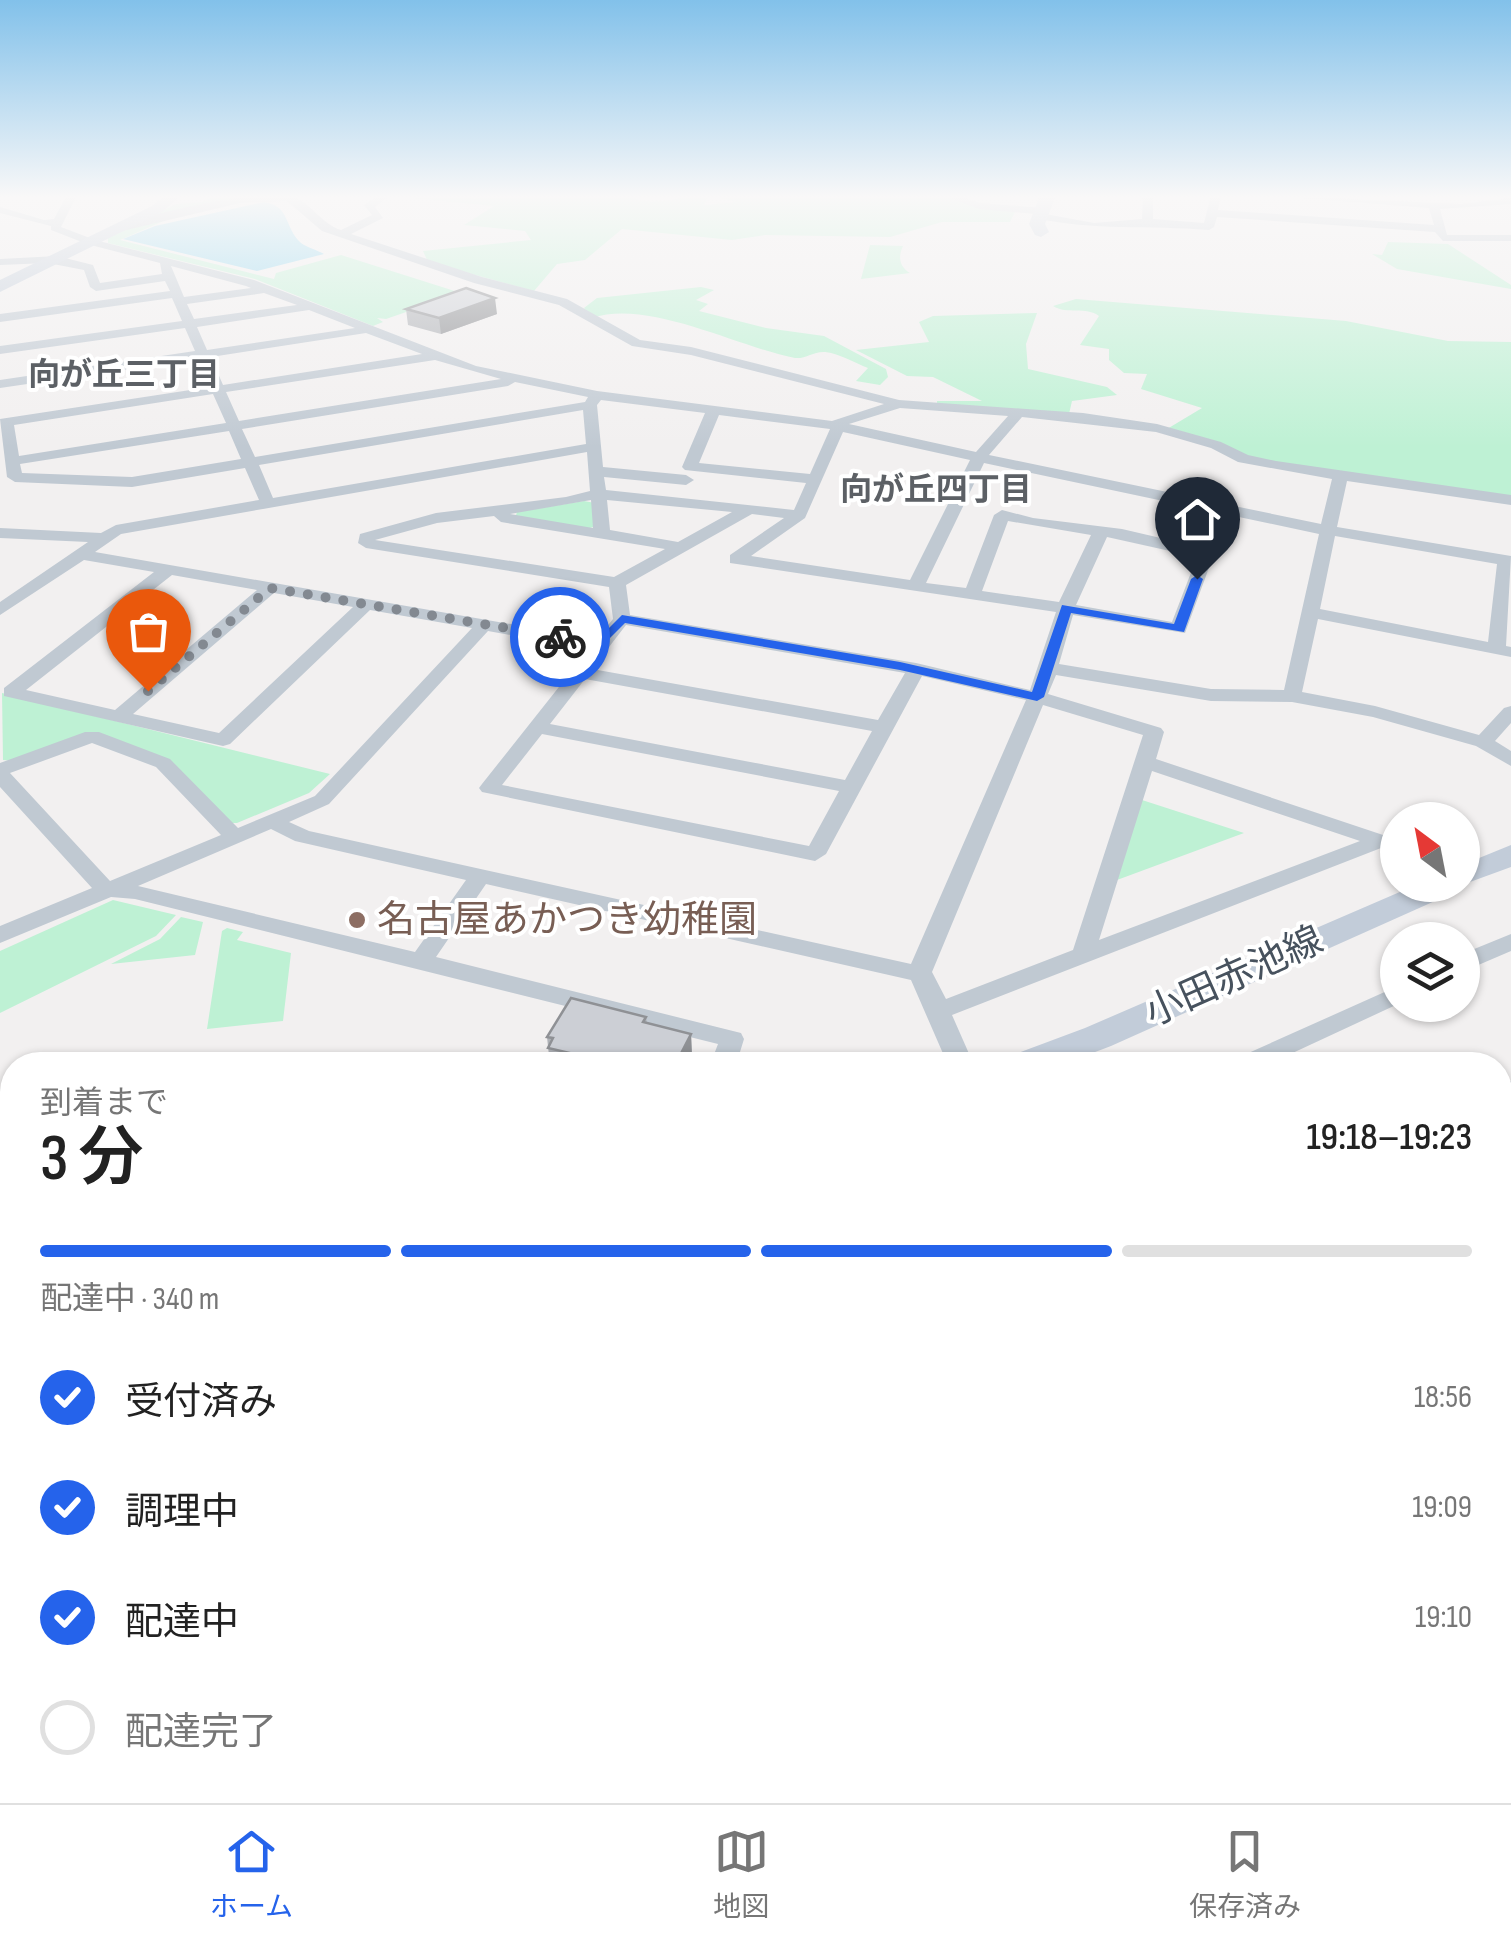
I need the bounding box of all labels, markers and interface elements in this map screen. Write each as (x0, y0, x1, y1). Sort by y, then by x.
district label: 向が丘三丁目 (28, 356, 220, 395)
district label: 向が丘四丁目 (840, 471, 1032, 510)
pin (1155, 477, 1240, 580)
icon: home (1170, 492, 1225, 547)
courier (510, 587, 610, 687)
pin (106, 589, 191, 692)
icon: bag (121, 604, 176, 659)
icon: bike (533, 610, 588, 665)
north arrow (1380, 802, 1480, 902)
map controls (1380, 802, 1480, 1022)
place label: 名古屋あかつき幼稚園 (377, 898, 757, 943)
marker: 名古屋あかつき幼稚園 (346, 909, 368, 931)
street label: 小田赤池線 (1138, 918, 1330, 1036)
button: layers (1380, 922, 1480, 1022)
text: 到着まで (40, 1084, 168, 1123)
text: 19:18–19:23 (1306, 1115, 1472, 1160)
text: 3 分 (40, 1121, 144, 1199)
text: 配達中 · 340 m (40, 1280, 219, 1319)
icon: check (40, 1370, 95, 1425)
text: 18:56 (1414, 1378, 1472, 1417)
text: 受付済み (125, 1380, 277, 1425)
icon: check (40, 1480, 95, 1535)
text: 19:09 (1412, 1488, 1472, 1527)
text: 調理中 (125, 1490, 239, 1535)
icon: check (40, 1590, 95, 1645)
text: 19:10 (1415, 1598, 1472, 1637)
text: 配達中 (125, 1600, 239, 1645)
text: 配達完了 (125, 1710, 277, 1755)
tab: ホーム (210, 1824, 293, 1924)
tab: 地図 (713, 1824, 769, 1924)
tab: 保存済み (1189, 1824, 1301, 1924)

